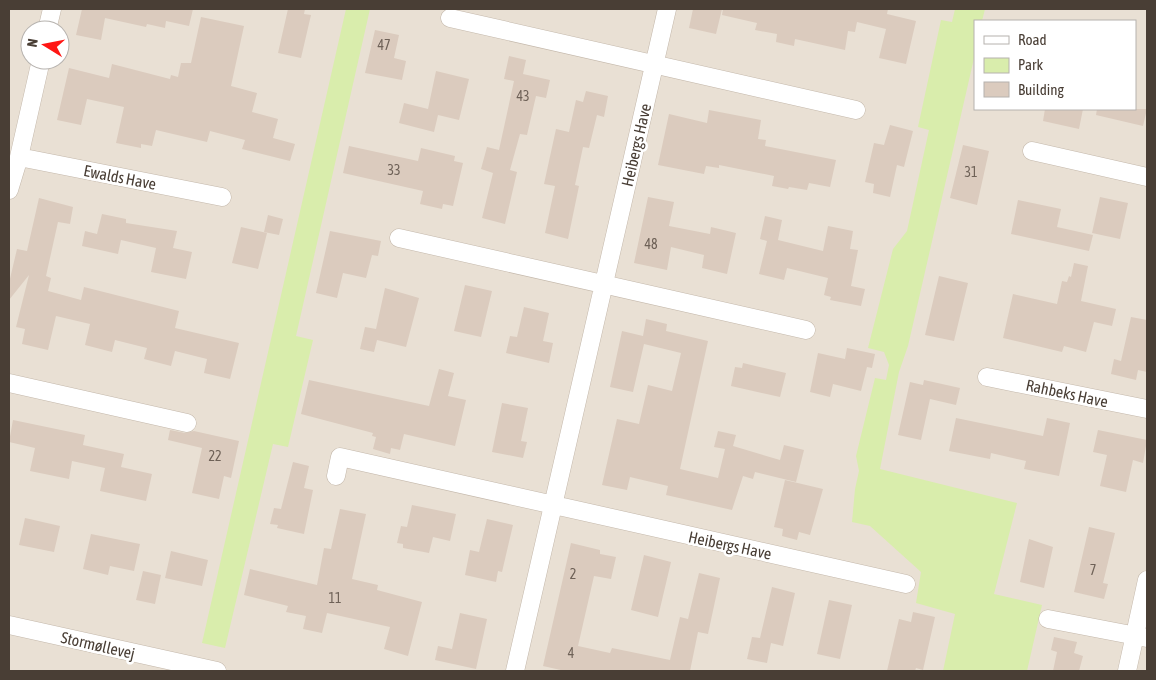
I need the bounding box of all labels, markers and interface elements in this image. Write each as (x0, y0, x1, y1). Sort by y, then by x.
north arrow (20, 20, 70, 70)
legend (974, 20, 1136, 110)
text: Road (1018, 31, 1047, 48)
text: N (24, 37, 41, 48)
house number: 47 (377, 37, 391, 53)
text: Park (1018, 56, 1043, 73)
text: Building (1018, 81, 1064, 98)
house number: 43 (516, 88, 530, 104)
street label: Heibergs Have (618, 102, 655, 188)
street label: Ewalds Have (82, 161, 158, 193)
house number: 33 (387, 162, 401, 178)
house number: 31 (964, 164, 978, 180)
house number: 48 (644, 236, 658, 252)
street label: Rahbeks Have (1024, 376, 1110, 410)
house number: 22 (208, 448, 222, 464)
street label: Heibergs Have (687, 527, 773, 564)
house number: 7 (1090, 562, 1096, 578)
house number: 2 (570, 566, 576, 582)
house number: 11 (328, 590, 342, 606)
street label: Stormøllevej (59, 628, 137, 663)
house number: 4 (568, 645, 575, 661)

